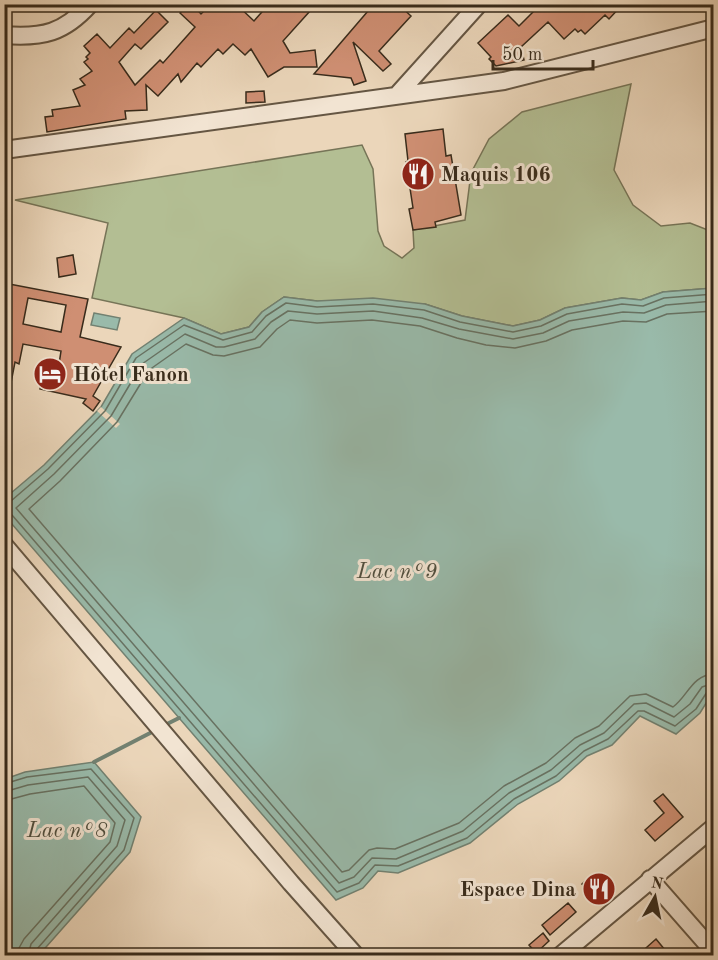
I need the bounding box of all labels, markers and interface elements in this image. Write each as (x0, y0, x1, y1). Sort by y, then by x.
scale bar (493, 33, 594, 71)
text: 50 m (502, 46, 542, 64)
restaurant icon: Maquis 106 (400, 156, 436, 192)
place label: Maquis 106 (441, 165, 551, 186)
hotel icon: Hôtel Fanon (32, 356, 68, 392)
place label: Hôtel Fanon (73, 365, 189, 386)
water label: Lac n°9 (356, 561, 437, 583)
water label: Lac n°8 (26, 820, 107, 842)
north arrow (625, 867, 685, 927)
restaurant icon: Espace Dina (581, 871, 617, 907)
text: N (650, 875, 665, 893)
place label: Espace Dina (460, 880, 576, 901)

